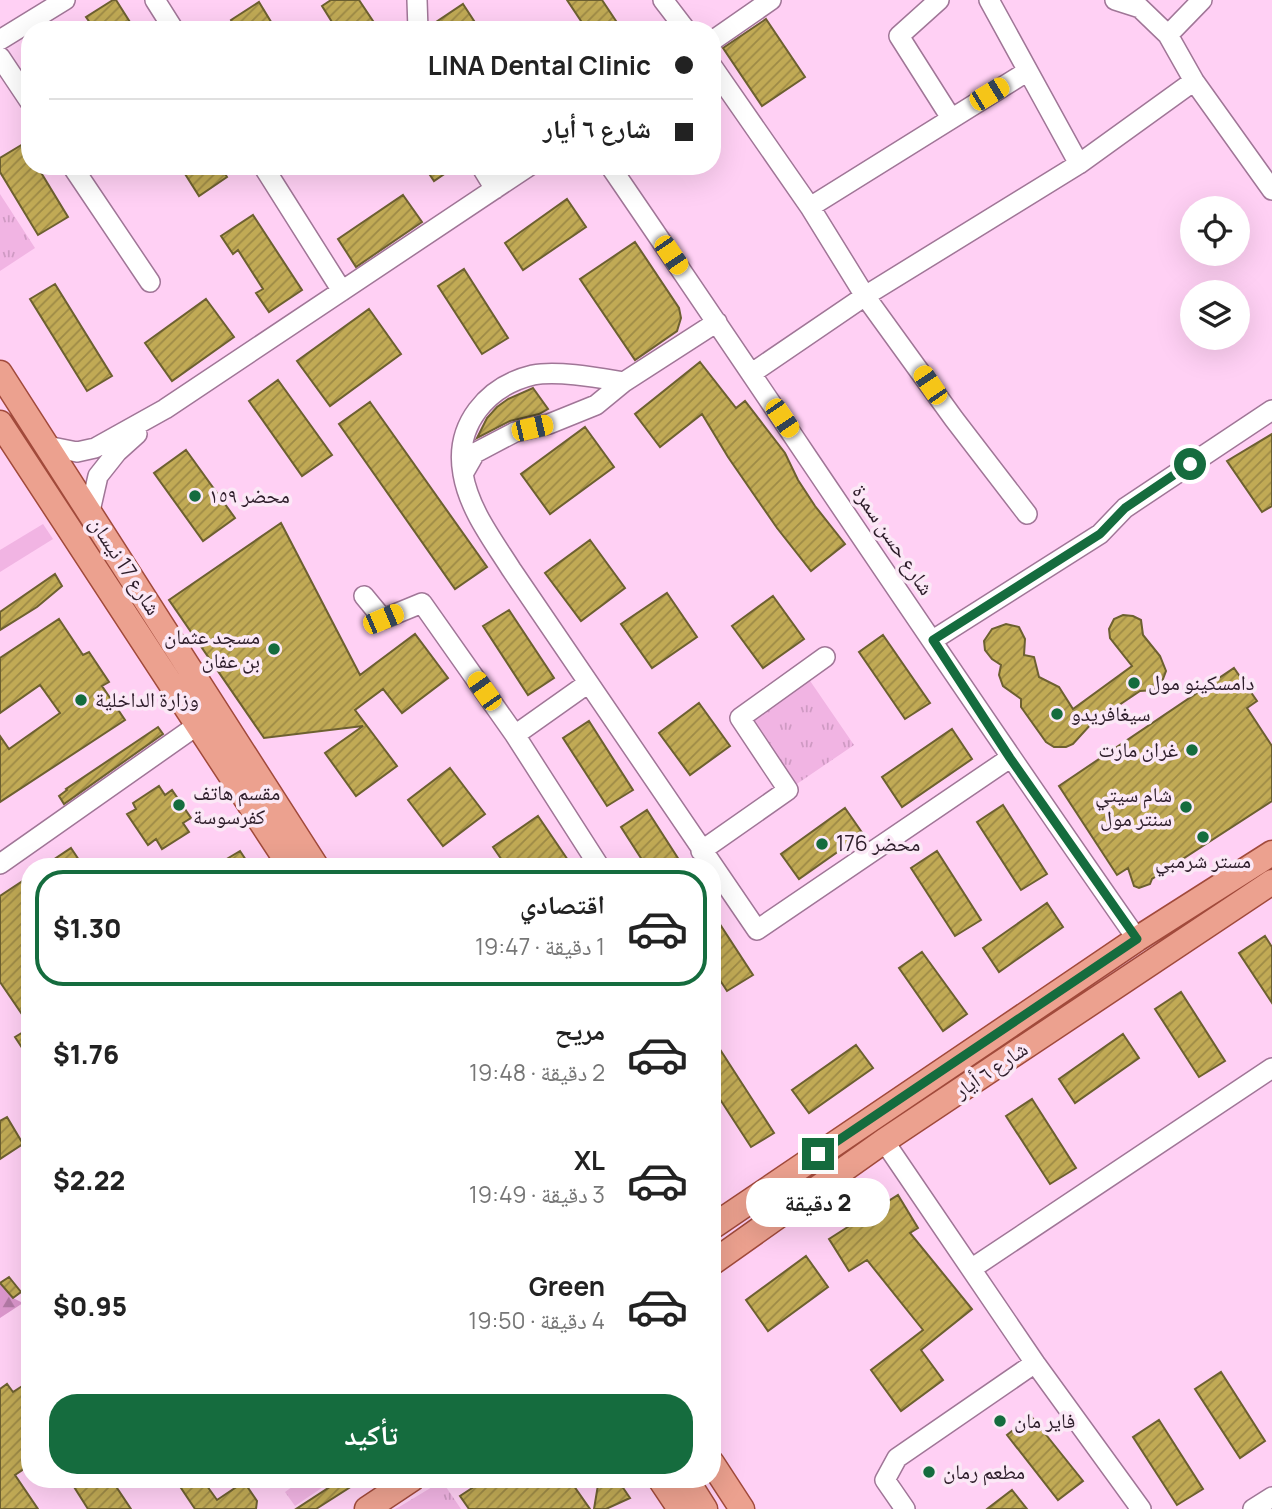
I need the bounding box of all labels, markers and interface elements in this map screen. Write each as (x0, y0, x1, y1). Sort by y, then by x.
text: LINA Dental Clinic (428, 47, 651, 83)
car (966, 74, 1013, 114)
text: شارع ٦ أيار (543, 110, 651, 146)
map controls (1180, 196, 1250, 350)
button: locate (1180, 196, 1250, 266)
car (651, 232, 692, 278)
button: layers (1180, 280, 1250, 350)
car (910, 362, 951, 408)
car (762, 395, 803, 441)
car (510, 413, 555, 443)
route start (1174, 448, 1206, 480)
street label: شارع حسن سمرة (847, 479, 941, 600)
place label: محضر ١٥٩ (209, 481, 290, 509)
marker: محضر ١٥٩ (187, 488, 203, 504)
street label: شارع 17 نيسان (84, 511, 168, 620)
car (360, 601, 407, 637)
place label: مسجد عثمان بن عفان (164, 622, 260, 674)
marker: مسجد عثمان بن عفان (266, 641, 282, 657)
car (464, 668, 505, 714)
place label: دامسكينو مول (1148, 668, 1254, 696)
marker: دامسكينو مول (1126, 675, 1142, 691)
place label: وزارة الداخلية (95, 685, 199, 713)
marker: وزارة الداخلية (73, 692, 89, 708)
place label: سيغافريدو (1071, 699, 1151, 727)
marker: سيغافريدو (1049, 706, 1065, 722)
place label: غران مارت (1098, 735, 1178, 763)
marker: غران مارت (1184, 742, 1200, 758)
place label: مقسم هاتف كفرسوسة (193, 778, 280, 830)
place label: شام سيتي سنتر مول (1095, 780, 1172, 832)
marker: مقسم هاتف كفرسوسة (171, 797, 187, 813)
marker: شام سيتي سنتر مول (1178, 799, 1194, 815)
place label: محضر 176 (836, 829, 920, 857)
marker: مستر شرمبي (1195, 829, 1211, 845)
marker: محضر 176 (814, 836, 830, 852)
place label: مستر شرمبي (1155, 846, 1251, 877)
text: اقتصادي (520, 886, 605, 922)
icon: car (626, 897, 689, 960)
text: $1.30 (53, 910, 122, 946)
text: 1 دقيقة · 19:47 (475, 930, 605, 962)
text: مريح (555, 1012, 605, 1048)
icon: car (626, 1023, 689, 1086)
street label: شارع ٦ أيار (947, 1034, 1033, 1105)
text: $1.76 (53, 1036, 119, 1072)
text: 2 دقيقة · 19:48 (469, 1056, 605, 1088)
route end (802, 1138, 834, 1170)
text: XL (574, 1142, 605, 1178)
icon: car (626, 1149, 689, 1212)
text: $2.22 (53, 1162, 125, 1198)
text: 3 دقيقة · 19:49 (469, 1178, 605, 1210)
callout: 2 دقيقة (746, 1178, 890, 1228)
text: 2 دقيقة (785, 1186, 851, 1218)
text: Green (529, 1268, 605, 1304)
icon: car (626, 1275, 689, 1338)
text: $0.95 (53, 1288, 127, 1324)
text: 4 دقيقة · 19:50 (468, 1304, 605, 1336)
button: تأكيد (49, 1394, 693, 1474)
place label: فاير مان (1014, 1406, 1075, 1434)
marker: فاير مان (992, 1413, 1008, 1429)
place label: مطعم رمان (943, 1457, 1025, 1486)
marker: مطعم رمان (921, 1464, 937, 1480)

